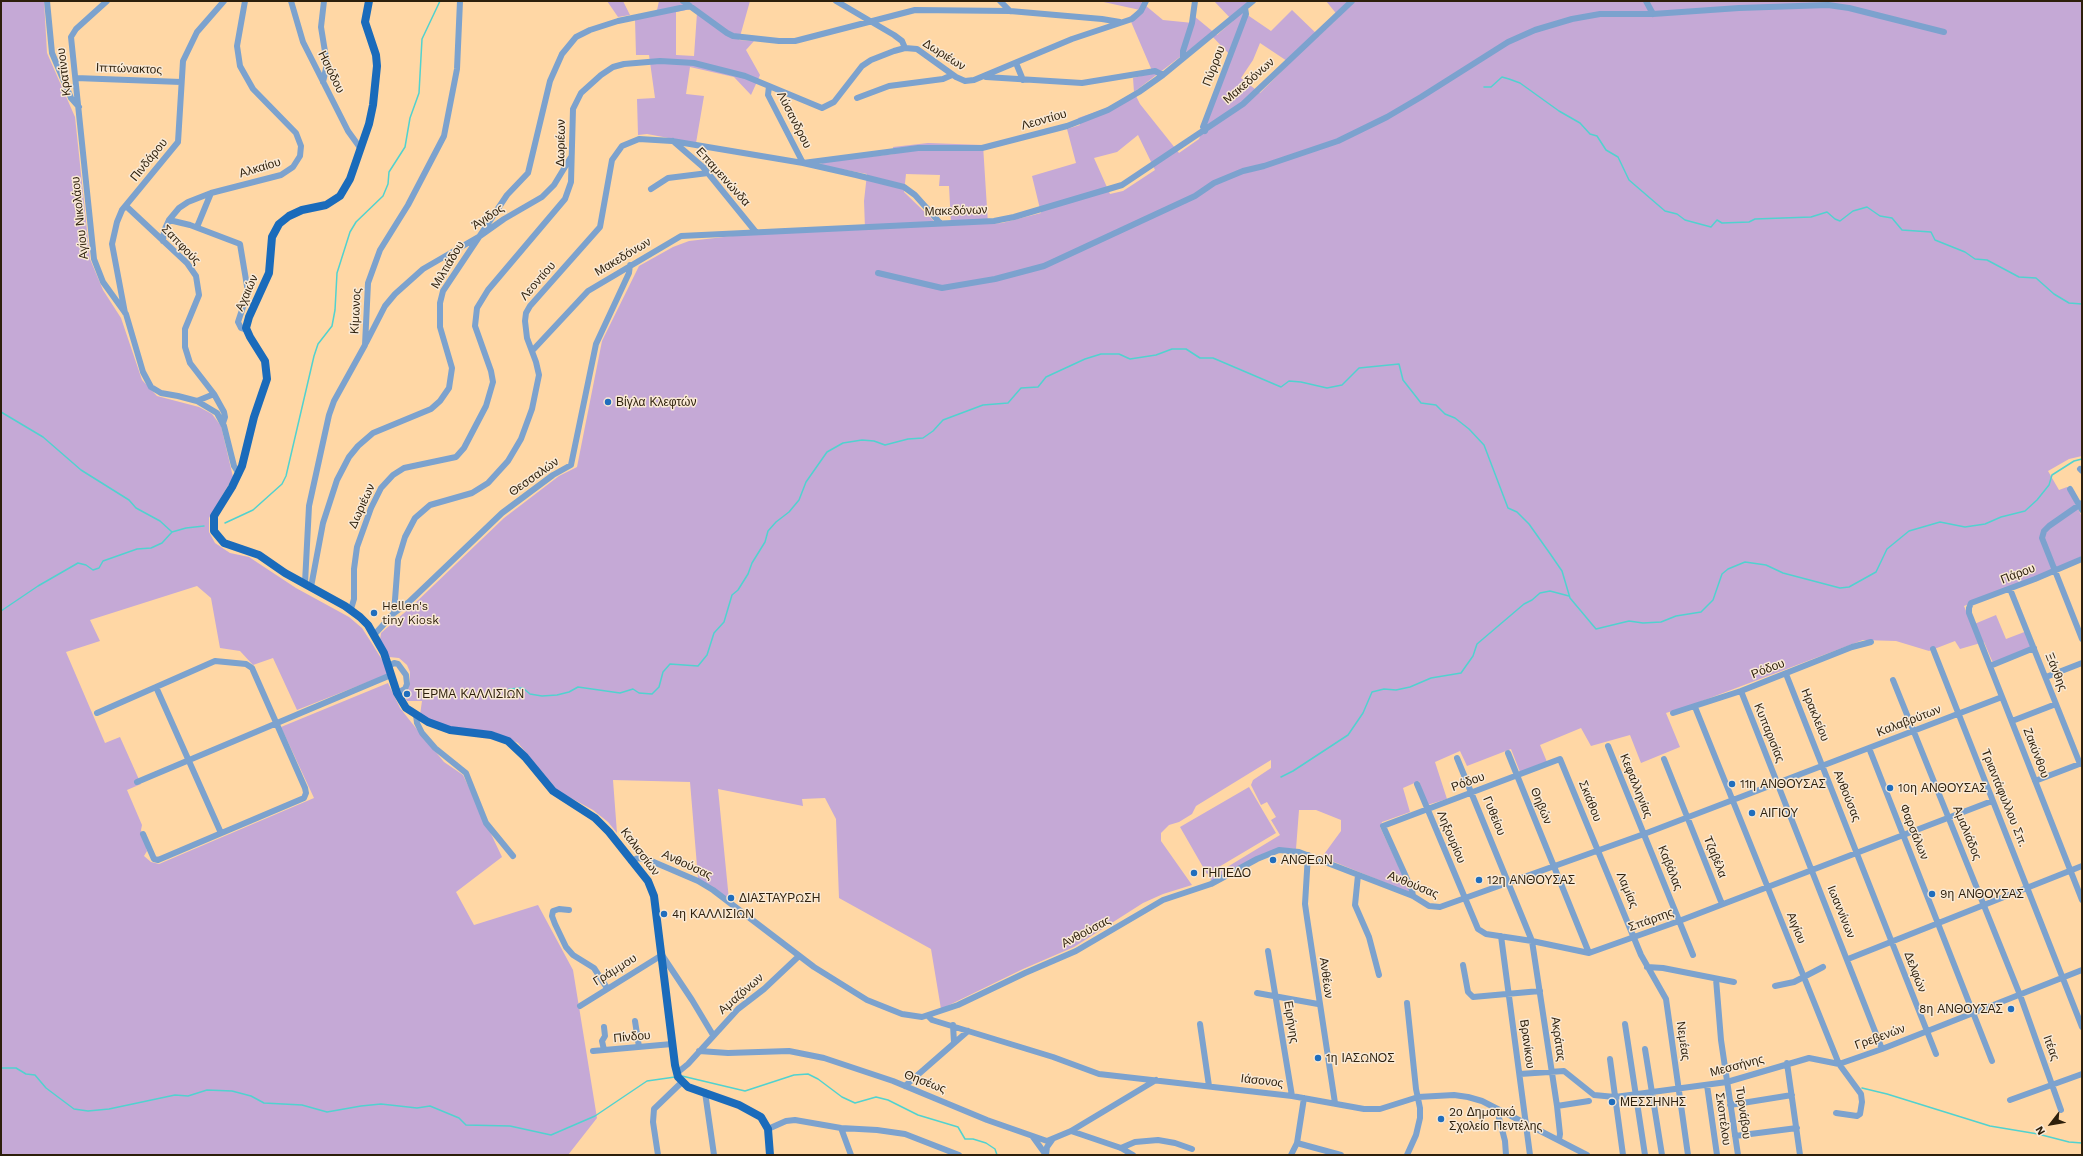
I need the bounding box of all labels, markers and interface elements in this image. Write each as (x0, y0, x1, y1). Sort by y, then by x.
street label: Δωριέων (920, 36, 968, 74)
street label: Πύρρου (1200, 44, 1228, 88)
street label: Κρατίνου (54, 47, 74, 97)
street label: Ησιόδου (315, 48, 347, 96)
street label: Μακεδόνων (1221, 55, 1277, 107)
street label: Ιππώνακτος (96, 61, 162, 77)
street label: Λύσανδρου (774, 89, 814, 151)
street label: Λεοντίου (1020, 107, 1068, 133)
street label: Δωριέων (553, 119, 569, 167)
street label: Πινδάρου (127, 136, 171, 184)
street label: Επαμεινώνδα (693, 145, 753, 209)
street label: Αλκαίου (237, 155, 283, 181)
street label: Αγίου Νικολάου (68, 176, 92, 260)
street label: Άγιδος (469, 201, 507, 233)
street label: Μακεδόνων (924, 203, 988, 219)
street label: Σαπφούς (158, 222, 204, 268)
street label: Μακεδόνων (592, 235, 654, 279)
street label: Μιλτιάδου (428, 239, 468, 291)
street label: Λεοντίου (517, 259, 559, 303)
street label: Αχαιών (233, 272, 261, 314)
street label: Κίμωνος (348, 288, 364, 334)
place label: Βίγλα Κλεφτών (616, 395, 696, 409)
marker: Βίγλα Κλεφτών (603, 397, 613, 407)
street label: Θεσσαλών (506, 455, 562, 499)
street label: Δωριέων (346, 481, 378, 531)
street label: Πάρου (1999, 561, 2037, 587)
place label: Hellen's tiny Kiosk (382, 599, 439, 627)
marker: Hellen's tiny Kiosk (369, 608, 379, 618)
street label: Ξάνθης (2042, 651, 2070, 693)
street label: Ρόδου (1749, 656, 1787, 682)
street label: Ηρακλείου (1798, 686, 1832, 744)
place label: ΤΕΡΜΑ ΚΑΛΛΙΣΙΩΝ (415, 687, 524, 701)
marker: ΤΕΡΜΑ ΚΑΛΛΙΣΙΩΝ (402, 689, 412, 699)
street label: Κυπαρισίας (1751, 701, 1787, 765)
street label: Καλαβρύτων (1875, 702, 1943, 740)
street label: Ζακύνθου (2020, 726, 2052, 780)
street label: Τριαντάφυλλου Σπ. (1978, 747, 2030, 849)
street label: Κεφαλληνίας (1617, 752, 1655, 820)
street label: Ανθούσας (1830, 768, 1864, 824)
street label: Ρόδου (1449, 769, 1487, 795)
place label: 11η ΑΝΘΟΥΣΑΣ (1740, 777, 1826, 791)
street label: Σκιάθου (1575, 778, 1605, 824)
marker: 11η ΑΝΘΟΥΣΑΣ (1727, 779, 1737, 789)
place label: 10η ΑΝΘΟΥΣΑΣ (1898, 781, 1987, 795)
marker: 10η ΑΝΘΟΥΣΑΣ (1885, 783, 1895, 793)
street label: Θηβών (1527, 786, 1555, 826)
street label: Γυθείου (1480, 794, 1508, 838)
street label: Φαρσάλων (1896, 802, 1932, 862)
street label: Αμαλιάδος (1950, 804, 1984, 862)
place label: ΑΙΓΙΟΥ (1760, 806, 1798, 820)
marker: ΑΙΓΙΟΥ (1747, 808, 1757, 818)
street label: Ληξουρίου (1433, 809, 1469, 865)
street label: Καλισσίων (617, 825, 663, 879)
street label: Τζαβέλα (1700, 834, 1730, 880)
street label: Καβάλας (1654, 843, 1686, 893)
street label: Ανθούσας (660, 847, 714, 883)
place label: ΑΝΘΕΩΝ (1281, 853, 1333, 867)
marker: ΑΝΘΕΩΝ (1268, 855, 1278, 865)
place label: ΓΗΠΕΔΟ (1202, 866, 1251, 880)
marker: ΓΗΠΕΔΟ (1189, 868, 1199, 878)
street label: Ανθούσας (1385, 868, 1441, 902)
street label: Λαμίας (1613, 870, 1641, 910)
place label: 12η ΑΝΘΟΥΣΑΣ (1487, 873, 1575, 887)
marker: 12η ΑΝΘΟΥΣΑΣ (1474, 875, 1484, 885)
street label: Ιωαννίνων (1824, 883, 1858, 941)
place label: 9η ΑΝΘΟΥΣΑΣ (1940, 887, 2024, 901)
marker: 9η ΑΝΘΟΥΣΑΣ (1927, 889, 1937, 899)
place label: ΔΙΑΣΤΑΥΡΩΣΗ (739, 891, 820, 905)
marker: ΔΙΑΣΤΑΥΡΩΣΗ (726, 893, 736, 903)
street label: Σπάρτης (1626, 905, 1676, 935)
place label: 4η ΚΑΛΛΙΣΙΩΝ (672, 907, 754, 921)
marker: 4η ΚΑΛΛΙΣΙΩΝ (659, 909, 669, 919)
street label: Αιγίου (1783, 910, 1809, 946)
street label: Ανθούσας (1059, 913, 1113, 951)
street label: Δελφών (1901, 950, 1929, 994)
street label: Γράμμου (591, 951, 639, 989)
street label: Ανθέων (1316, 957, 1336, 999)
street label: Αμαζόνων (716, 971, 766, 1017)
street label: Ειρήνης (1281, 1000, 1301, 1044)
place label: 8η ΑΝΘΟΥΣΑΣ (1919, 1002, 2003, 1016)
marker: 8η ΑΝΘΟΥΣΑΣ (2006, 1004, 2016, 1014)
street label: Ακράτας (1548, 1016, 1568, 1062)
street label: Βρανίκου (1516, 1018, 1538, 1070)
street label: Νεμέας (1673, 1020, 1693, 1062)
street label: Γρεβενών (1853, 1021, 1907, 1053)
street label: Πίνδου (613, 1028, 651, 1046)
street label: Ιτέας (2040, 1033, 2062, 1063)
place label: 1η ΙΑΣΩΝΟΣ (1326, 1051, 1395, 1065)
street label: Μεσσήνης (1708, 1052, 1766, 1080)
marker: 1η ΙΑΣΩΝΟΣ (1313, 1053, 1323, 1063)
street label: Θησέως (902, 1067, 948, 1097)
street label: Ιάσονος (1240, 1071, 1284, 1091)
street label: Τυρνάβου (1732, 1086, 1754, 1140)
street label: Σκοπέλου (1712, 1092, 1734, 1146)
place label: ΜΕΣΣΗΝΗΣ (1620, 1095, 1686, 1109)
marker: ΜΕΣΣΗΝΗΣ (1607, 1097, 1617, 1107)
north arrow (2031, 1104, 2071, 1144)
place label: 2ο Δημοτικό Σχολείο Πεντέλης (1449, 1105, 1542, 1133)
marker: 2ο Δημοτικό Σχολείο Πεντέλης (1436, 1114, 1446, 1124)
text: N (2033, 1124, 2048, 1137)

